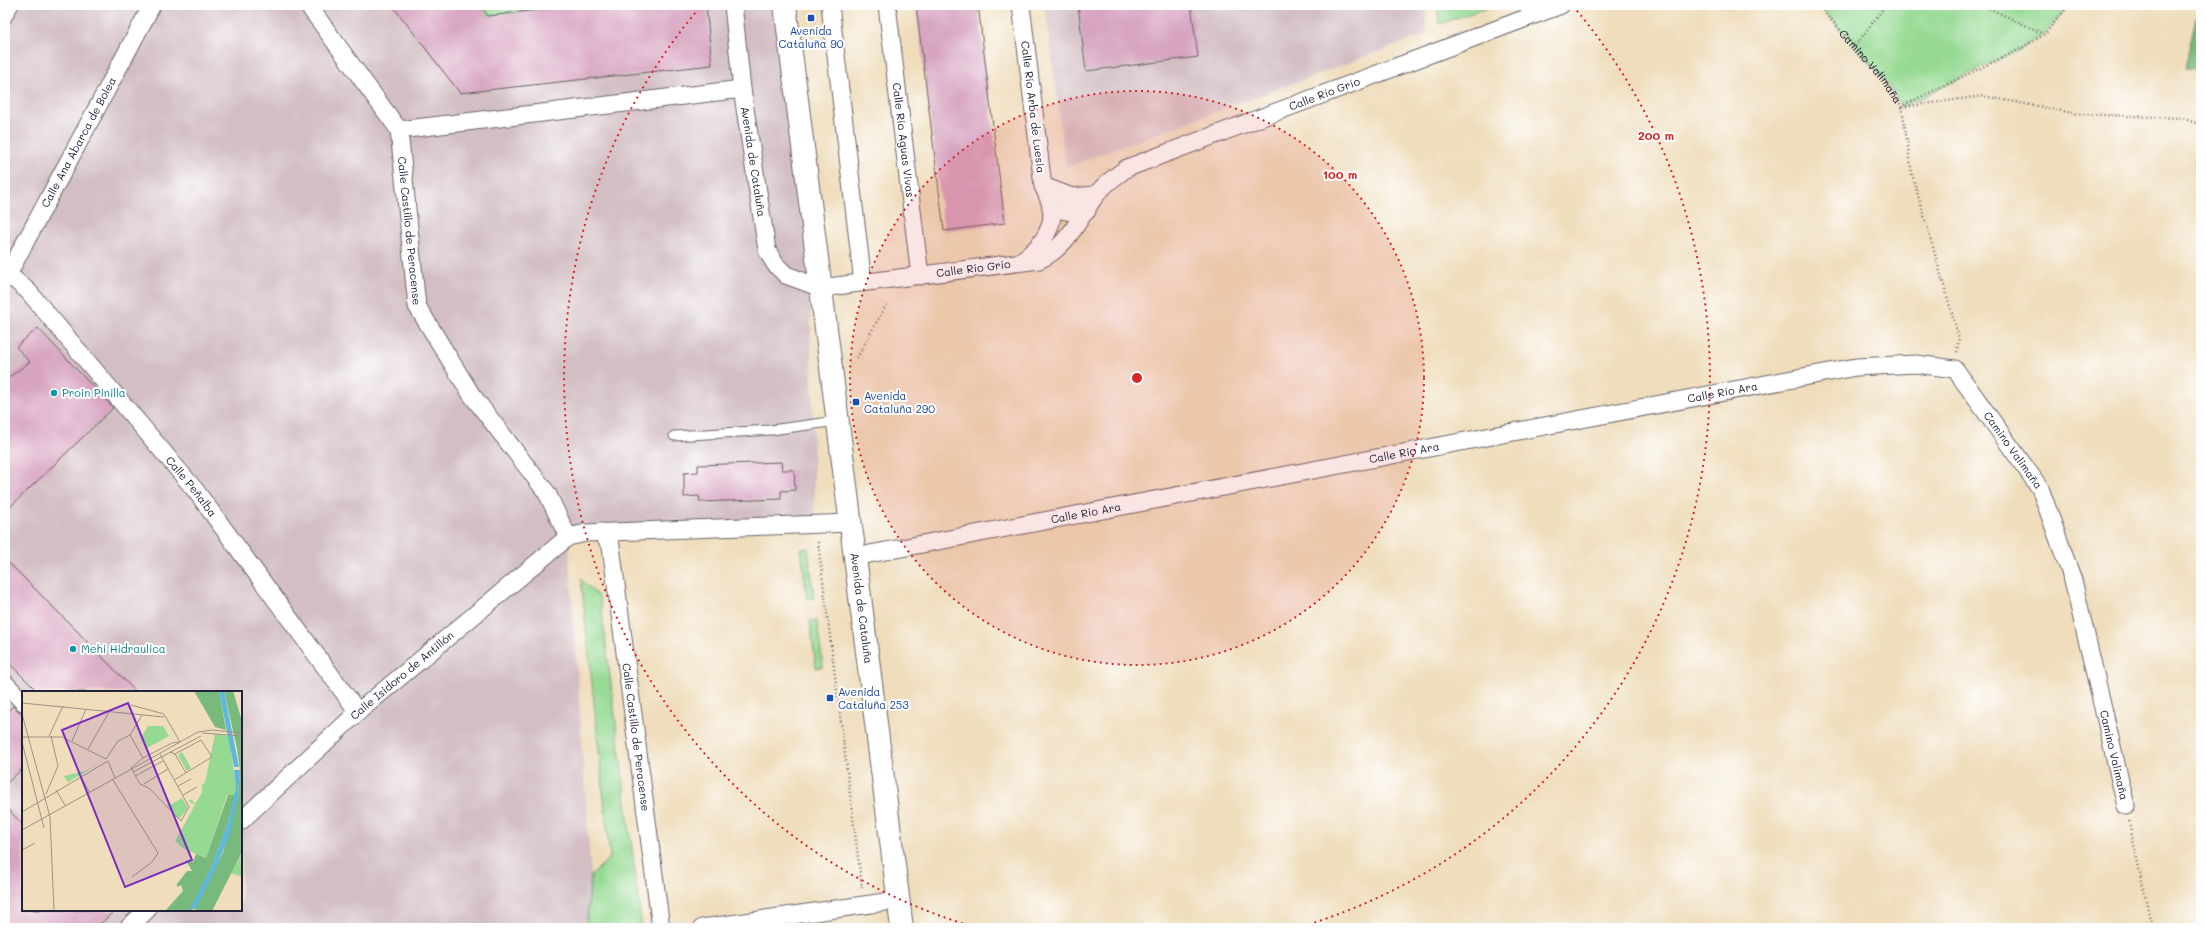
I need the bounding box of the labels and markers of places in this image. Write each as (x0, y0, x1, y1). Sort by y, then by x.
marker: Avenida Cataluña 90 (806, 13, 816, 23)
place label: Avenida Cataluña 90 (779, 23, 844, 51)
centre of rings (1130, 371, 1144, 385)
place label: Proin Pinilla (62, 385, 126, 400)
marker: Proin Pinilla (49, 388, 59, 398)
place label: Avenida Cataluña 290 (864, 388, 935, 416)
marker: Avenida Cataluña 290 (851, 397, 861, 407)
place label: Mehi Hidraulica (81, 641, 166, 656)
marker: Mehi Hidraulica (68, 644, 78, 654)
place label: Avenida Cataluña 253 (838, 684, 909, 712)
marker: Avenida Cataluña 253 (825, 693, 835, 703)

